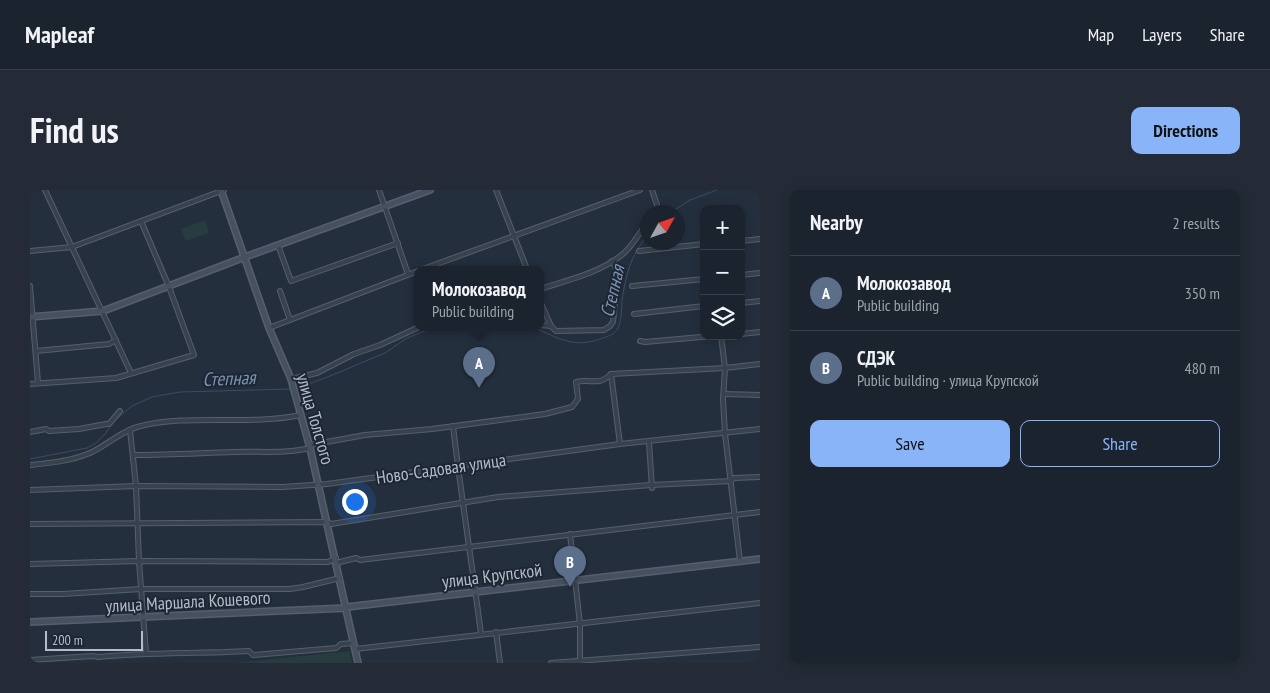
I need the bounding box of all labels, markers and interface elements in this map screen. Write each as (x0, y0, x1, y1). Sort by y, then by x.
text: Mapleaf (25, 19, 94, 50)
text: Map (1088, 23, 1114, 46)
text: Layers (1142, 23, 1182, 46)
text: Share (1210, 23, 1245, 46)
text: Find us (30, 107, 119, 153)
button: Directions (1131, 107, 1240, 154)
north arrow (640, 205, 685, 250)
map controls (700, 205, 745, 340)
button: + (700, 205, 745, 250)
text: Nearby (810, 209, 863, 236)
text: 2 results (1173, 213, 1220, 233)
button: − (700, 250, 745, 295)
water label: Степная (594, 261, 630, 319)
popup (414, 266, 544, 331)
text: Молокозавод (857, 271, 951, 295)
text: Молокозавод (432, 277, 526, 301)
text: A (822, 283, 830, 303)
text: 350 m (1185, 283, 1220, 303)
button: layers (700, 295, 745, 340)
text: Public building (857, 295, 939, 315)
text: Public building (432, 301, 514, 321)
text: СДЭК (857, 346, 895, 370)
pin: A (463, 347, 495, 388)
text: B (822, 358, 830, 378)
text: 480 m (1185, 358, 1220, 378)
water label: Степная (202, 365, 257, 391)
text: Public building · улица Крупской (857, 370, 1039, 390)
street label: улица Толстого (291, 371, 340, 467)
button: Save (810, 420, 1010, 467)
button: Share (1020, 420, 1220, 467)
street label: Ново-Садовая улица (375, 448, 507, 489)
your location (342, 489, 368, 515)
pin: B (554, 546, 586, 587)
street label: улица Крупской (441, 558, 543, 593)
street label: улица Маршала Кошевого (105, 586, 271, 617)
scale bar (45, 628, 142, 651)
text: 200 m (52, 631, 83, 649)

